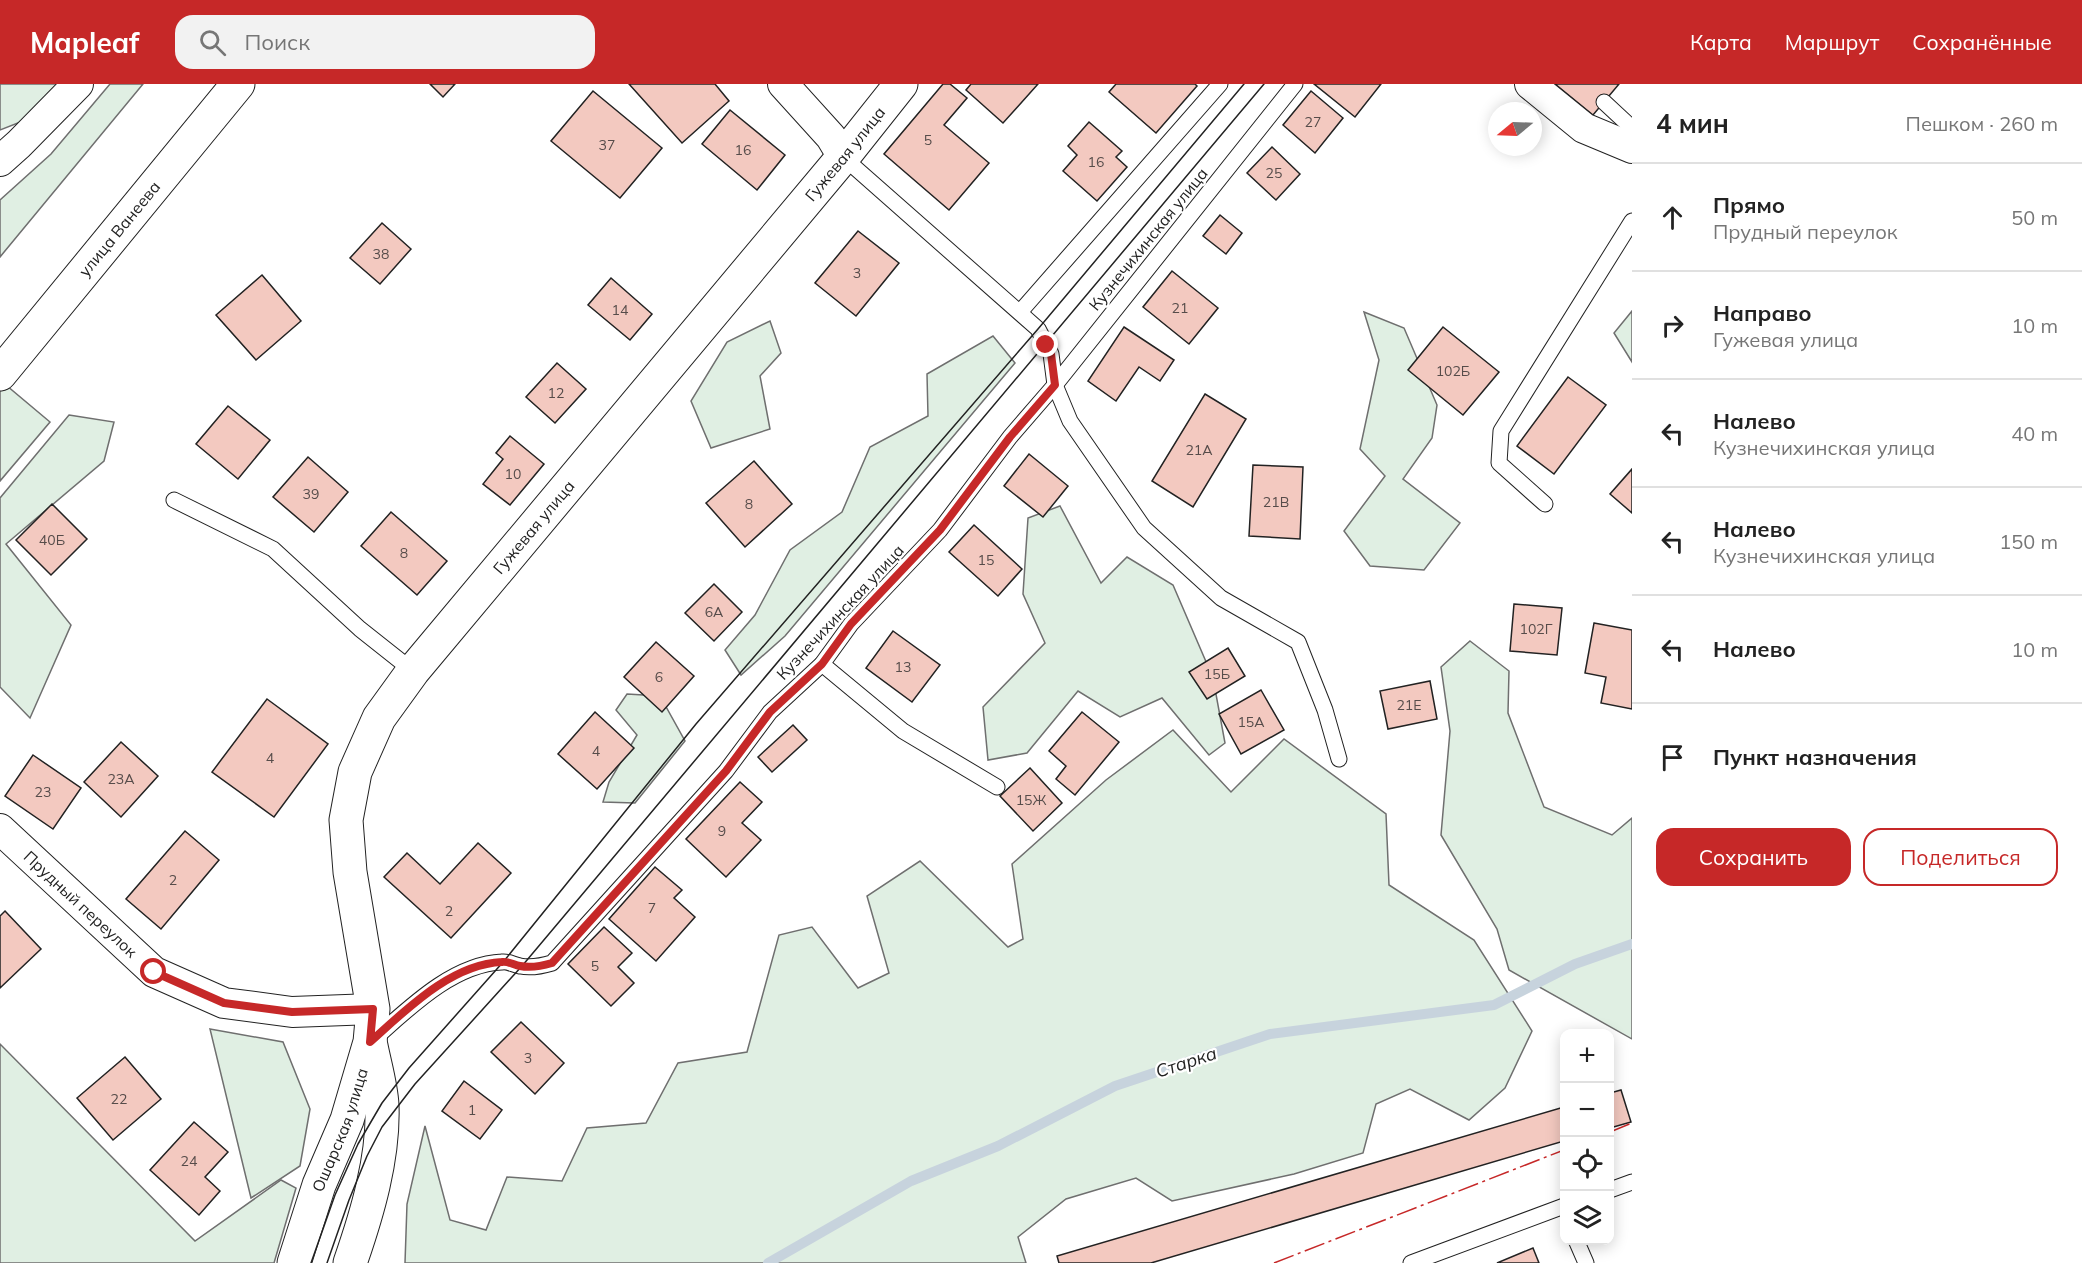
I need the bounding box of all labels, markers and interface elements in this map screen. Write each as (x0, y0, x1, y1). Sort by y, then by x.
search box (175, 15, 595, 69)
text: Mapleaf (30, 25, 139, 60)
icon: search (196, 26, 229, 59)
text: Поиск (244, 28, 310, 56)
text: Карта (1690, 29, 1752, 55)
text: Маршрут (1785, 29, 1879, 55)
text: Сохранённые (1912, 29, 2052, 55)
street label: Гужевая улица (800, 102, 889, 205)
north arrow (1488, 102, 1542, 156)
text: 4 мин (1656, 107, 1729, 140)
text: Пешком · 260 m (1906, 111, 2058, 136)
house number: 27 (1305, 113, 1321, 131)
house number: 5 (924, 131, 932, 149)
house number: 37 (599, 136, 615, 154)
house number: 16 (735, 141, 751, 159)
house number: 16 (1088, 153, 1104, 171)
street label: Кузнечихинская улица (1084, 164, 1212, 314)
house number: 25 (1266, 164, 1282, 182)
street label: улица Ванеева (74, 177, 164, 280)
text: Прямо (1713, 191, 1785, 219)
icon: ahead (1656, 201, 1689, 234)
text: 50 m (2011, 205, 2058, 230)
text: Прудный переулок (1713, 219, 1898, 244)
house number: 38 (373, 245, 389, 263)
house number: 3 (853, 264, 861, 282)
house number: 21 (1172, 299, 1188, 317)
text: Направо (1713, 299, 1811, 327)
house number: 14 (612, 301, 629, 319)
icon: right (1656, 309, 1689, 342)
text: 10 m (2011, 313, 2058, 338)
text: Гужевая улица (1713, 327, 1858, 352)
route end (1032, 331, 1058, 357)
house number: 102Б (1436, 362, 1470, 380)
house number: 12 (548, 384, 564, 402)
text: Налево (1713, 407, 1796, 435)
icon: left (1656, 417, 1689, 450)
text: 40 m (2011, 421, 2058, 446)
text: Кузнечихинская улица (1713, 435, 1935, 460)
house number: 21А (1185, 441, 1213, 459)
house number: 10 (505, 465, 521, 483)
street label: Гужевая улица (489, 476, 579, 578)
house number: 39 (303, 485, 319, 503)
house number: 21В (1263, 493, 1289, 511)
house number: 8 (745, 495, 753, 513)
text: Налево (1713, 515, 1796, 543)
icon: left (1656, 525, 1689, 558)
text: 150 m (1999, 529, 2058, 554)
house number: 40Б (39, 531, 65, 549)
street label: Кузнечихинская улица (772, 540, 908, 684)
text: Кузнечихинская улица (1713, 543, 1935, 568)
house number: 8 (400, 544, 408, 562)
house number: 15 (978, 551, 994, 569)
house number: 6А (705, 603, 724, 621)
house number: 102Г (1520, 620, 1553, 638)
icon: left (1656, 633, 1689, 666)
text: Налево (1713, 635, 1796, 663)
text: 10 m (2011, 637, 2058, 662)
house number: 13 (895, 658, 911, 676)
house number: 15Б (1204, 665, 1230, 683)
house number: 6 (655, 668, 663, 686)
house number: 21Е (1396, 696, 1422, 714)
house number: 15А (1237, 713, 1265, 731)
icon: arrive (1656, 741, 1689, 774)
house number: 4 (592, 742, 601, 760)
text: Пункт назначения (1713, 743, 1917, 771)
house number: 4 (266, 749, 275, 767)
house number: 23А (107, 770, 135, 788)
house number: 23 (35, 783, 51, 801)
house number: 15Ж (1016, 791, 1046, 809)
house number: 9 (718, 822, 726, 840)
button: Сохранить (1656, 828, 1851, 886)
button: Поделиться (1863, 828, 2058, 886)
street label: Прудный переулок (20, 846, 142, 962)
house number: 2 (169, 871, 177, 889)
house number: 7 (648, 899, 656, 917)
house number: 2 (445, 902, 453, 920)
house number: 5 (591, 957, 599, 975)
route start (140, 958, 166, 984)
map controls (1560, 1029, 1614, 1245)
button: + (1560, 1029, 1614, 1083)
water label: Старка (1152, 1041, 1220, 1083)
house number: 3 (524, 1049, 532, 1067)
street label: Ошарская улица (308, 1066, 372, 1194)
button: − (1560, 1083, 1614, 1137)
house number: 22 (111, 1090, 127, 1108)
house number: 1 (468, 1101, 476, 1119)
button: locate (1560, 1137, 1614, 1191)
house number: 24 (181, 1152, 198, 1170)
button: layers (1560, 1191, 1614, 1245)

